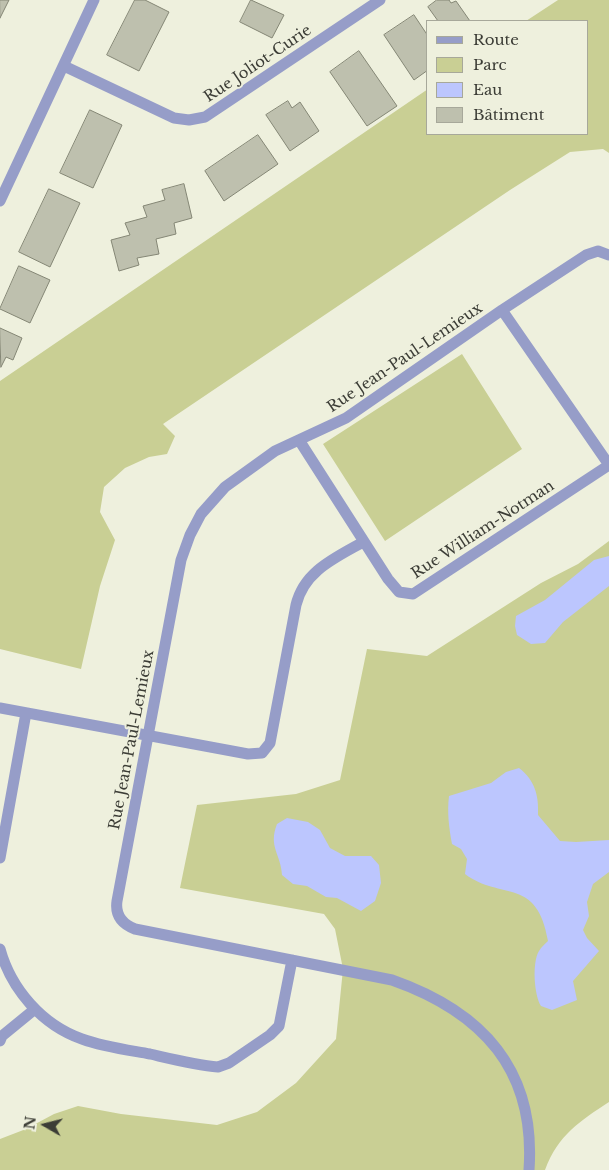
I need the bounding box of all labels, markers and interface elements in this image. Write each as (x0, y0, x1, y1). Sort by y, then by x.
legend (426, 20, 589, 135)
street label: Rue Joliot-Curie (201, 21, 315, 107)
text: Route (473, 30, 519, 49)
text: Parc (473, 55, 506, 74)
text: Eau (473, 80, 502, 99)
text: Bâtiment (473, 105, 544, 124)
street label: Rue Jean-Paul-Lemieux (324, 299, 486, 417)
street label: Rue William-Notman (408, 477, 558, 583)
street label: Rue Jean-Paul-Lemieux (106, 648, 158, 832)
north arrow (20, 1100, 70, 1150)
text: N (20, 1115, 40, 1131)

